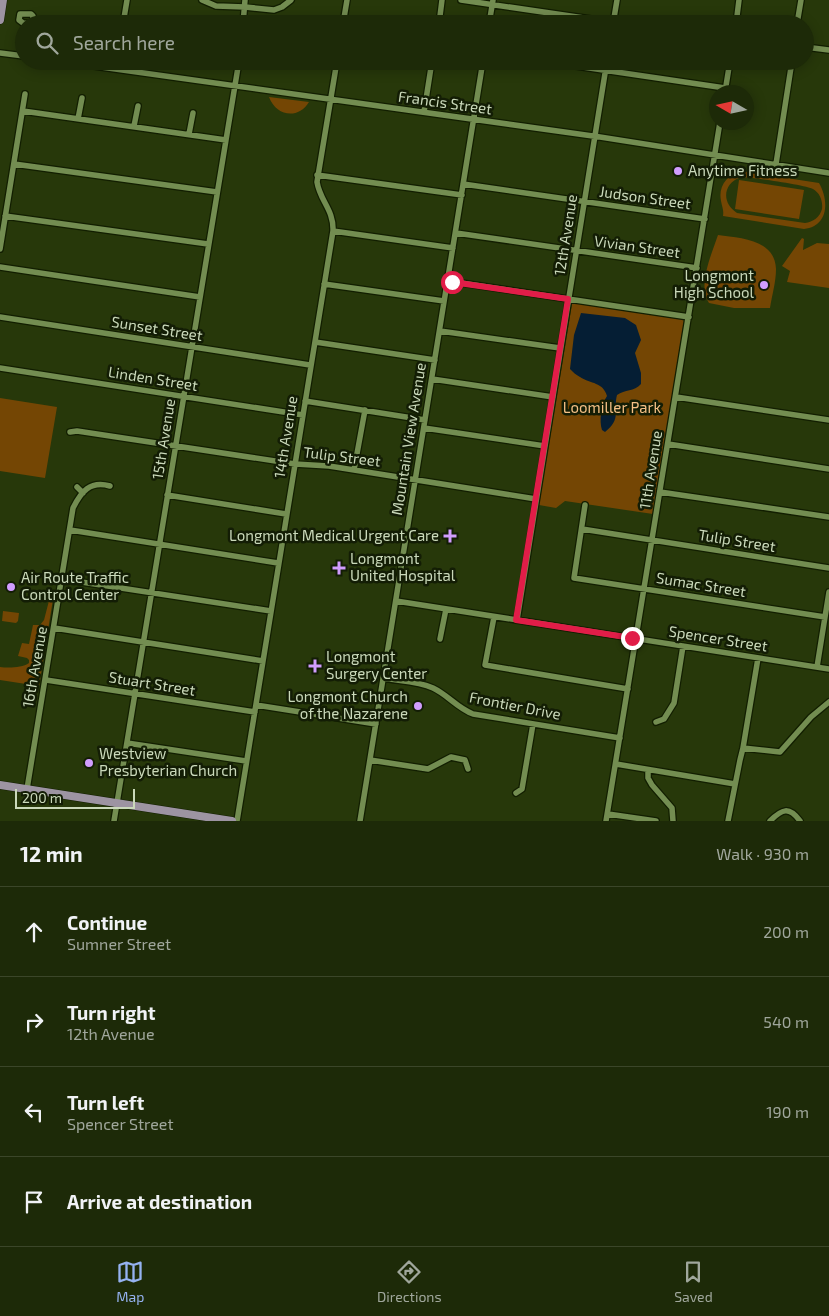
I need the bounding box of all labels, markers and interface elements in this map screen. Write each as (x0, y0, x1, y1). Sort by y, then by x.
search box (15, 15, 814, 70)
icon: search (33, 29, 61, 57)
text: Search here (73, 31, 175, 54)
north arrow (709, 85, 754, 130)
street label: Francis Street (397, 87, 493, 118)
place label: Anytime Fitness (688, 161, 798, 179)
marker: Anytime Fitness (672, 165, 684, 177)
street label: Judson Street (598, 182, 692, 212)
street label: 12th Avenue (550, 193, 580, 277)
street label: Vivian Street (593, 231, 682, 261)
place label: Longmont High School (674, 266, 755, 301)
route start (441, 271, 464, 294)
marker: Longmont High School (758, 279, 770, 291)
street label: Sunset Street (110, 312, 204, 344)
street label: Mountain View Avenue (387, 361, 429, 517)
street label: Linden Street (107, 362, 200, 394)
street label: 14th Avenue (270, 395, 300, 479)
street label: 15th Avenue (148, 397, 178, 481)
park label: Loomiller Park (563, 398, 661, 416)
street label: 11th Avenue (635, 429, 665, 511)
street label: Tulip Street (302, 442, 382, 470)
street label: Tulip Street (697, 525, 777, 555)
place label: Longmont Medical Urgent Care (229, 526, 439, 544)
marker: Longmont Medical Urgent Care (443, 529, 457, 543)
place label: Longmont United Hospital (350, 549, 456, 584)
marker: Longmont United Hospital (332, 561, 346, 575)
place label: Air Route Traffic Control Center (21, 568, 129, 603)
street label: Sumac Street (655, 568, 748, 600)
marker: Air Route Traffic Control Center (5, 581, 17, 593)
street label: Spencer Street (667, 621, 769, 655)
street label: 16th Avenue (18, 625, 50, 709)
route end (621, 627, 644, 650)
place label: Longmont Surgery Center (326, 647, 427, 682)
marker: Longmont Surgery Center (308, 659, 322, 673)
street label: Stuart Street (107, 667, 197, 699)
place label: Longmont Church of the Nazarene (288, 687, 408, 722)
street label: Frontier Drive (468, 687, 563, 723)
marker: Longmont Church of the Nazarene (412, 700, 424, 712)
place label: Westview Presbyterian Church (99, 744, 237, 779)
marker: Westview Presbyterian Church (83, 757, 95, 769)
scale bar (15, 786, 135, 809)
text: 200 m (22, 789, 62, 806)
text: 12 min (20, 841, 83, 866)
text: Walk · 930 m (716, 844, 809, 863)
text: Continue (67, 911, 147, 934)
icon: ahead (20, 918, 48, 946)
text: 200 m (763, 922, 809, 941)
text: Sumner Street (67, 934, 171, 953)
text: Turn right (67, 1001, 155, 1024)
icon: right (20, 1008, 48, 1036)
text: 540 m (763, 1012, 809, 1031)
text: 12th Avenue (67, 1024, 155, 1043)
text: Turn left (67, 1091, 144, 1114)
icon: left (20, 1098, 48, 1126)
text: 190 m (766, 1102, 809, 1121)
text: Spencer Street (67, 1114, 174, 1133)
icon: arrive (20, 1188, 48, 1216)
text: Arrive at destination (67, 1190, 252, 1213)
tab: Map (116, 1258, 144, 1305)
tab: Directions (377, 1258, 442, 1305)
tab: Saved (674, 1258, 713, 1305)

